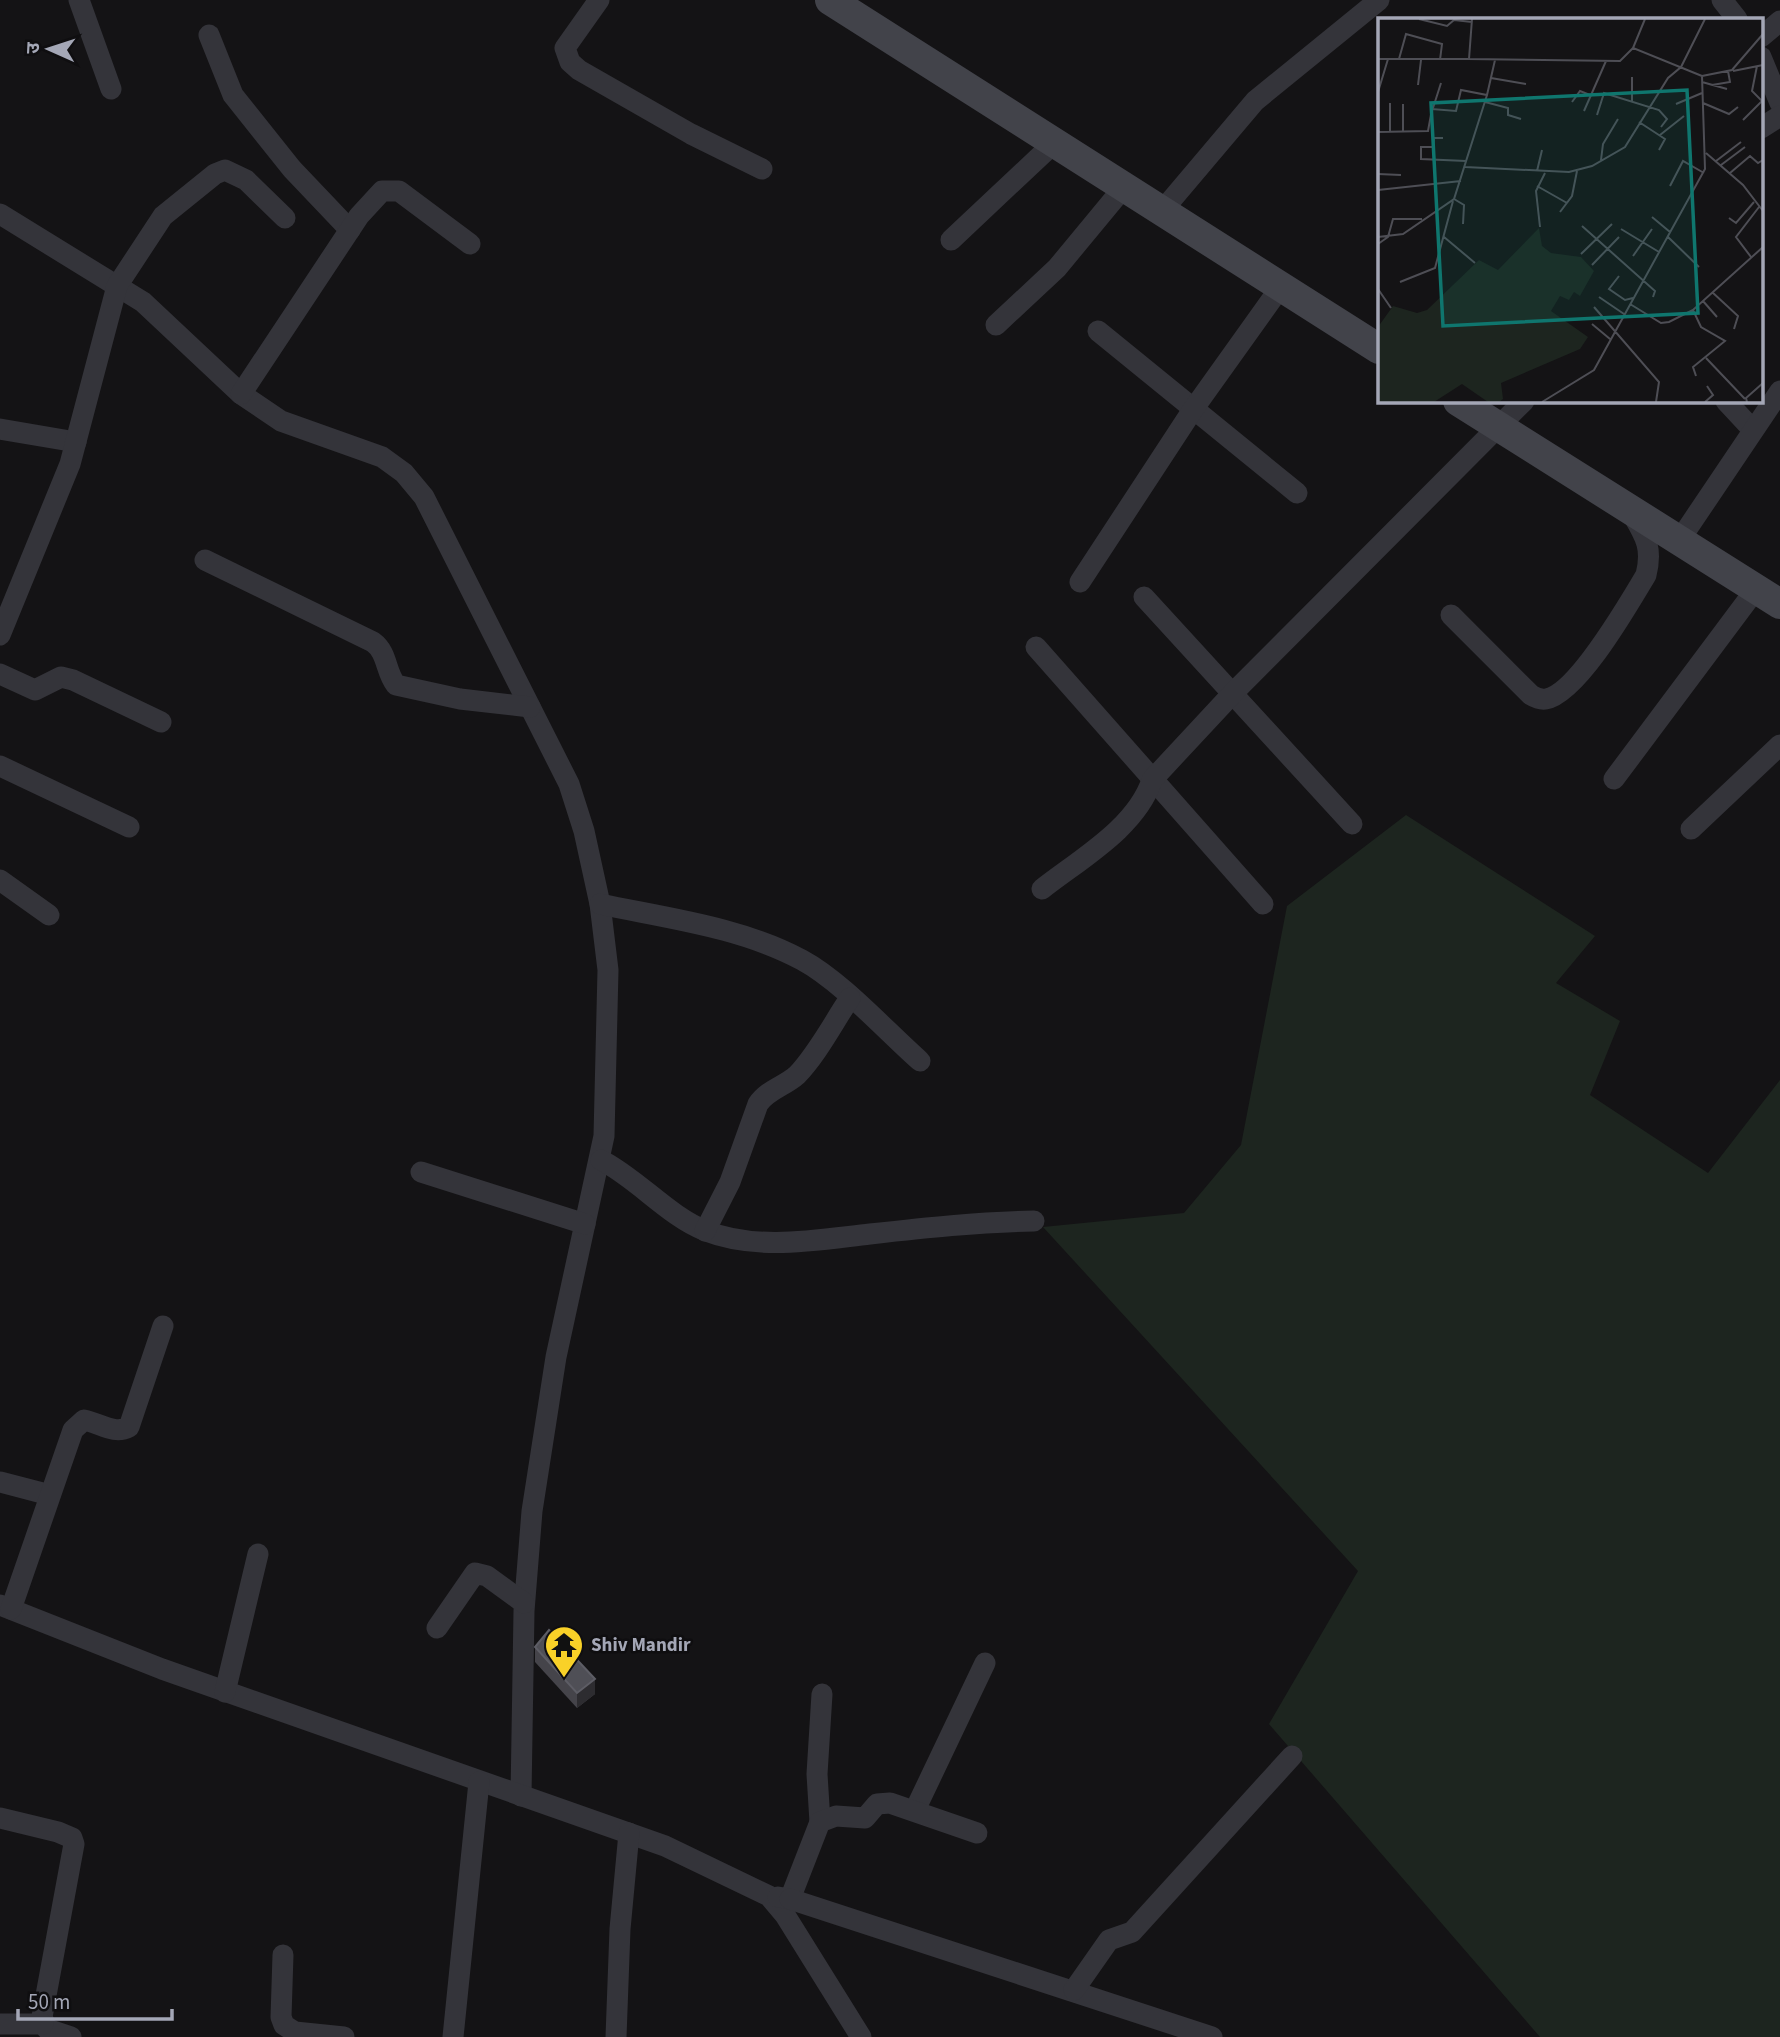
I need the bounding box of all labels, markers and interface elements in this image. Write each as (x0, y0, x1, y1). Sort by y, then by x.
north arrow (14, 14, 84, 84)
inset map (1378, 18, 1762, 402)
text: उ (20, 41, 47, 54)
temple icon: Shiv Mandir (543, 1624, 585, 1679)
place label: Shiv Mandir (591, 1632, 691, 1659)
scale bar (18, 1978, 172, 2022)
text: 50 m (28, 1987, 70, 2017)

